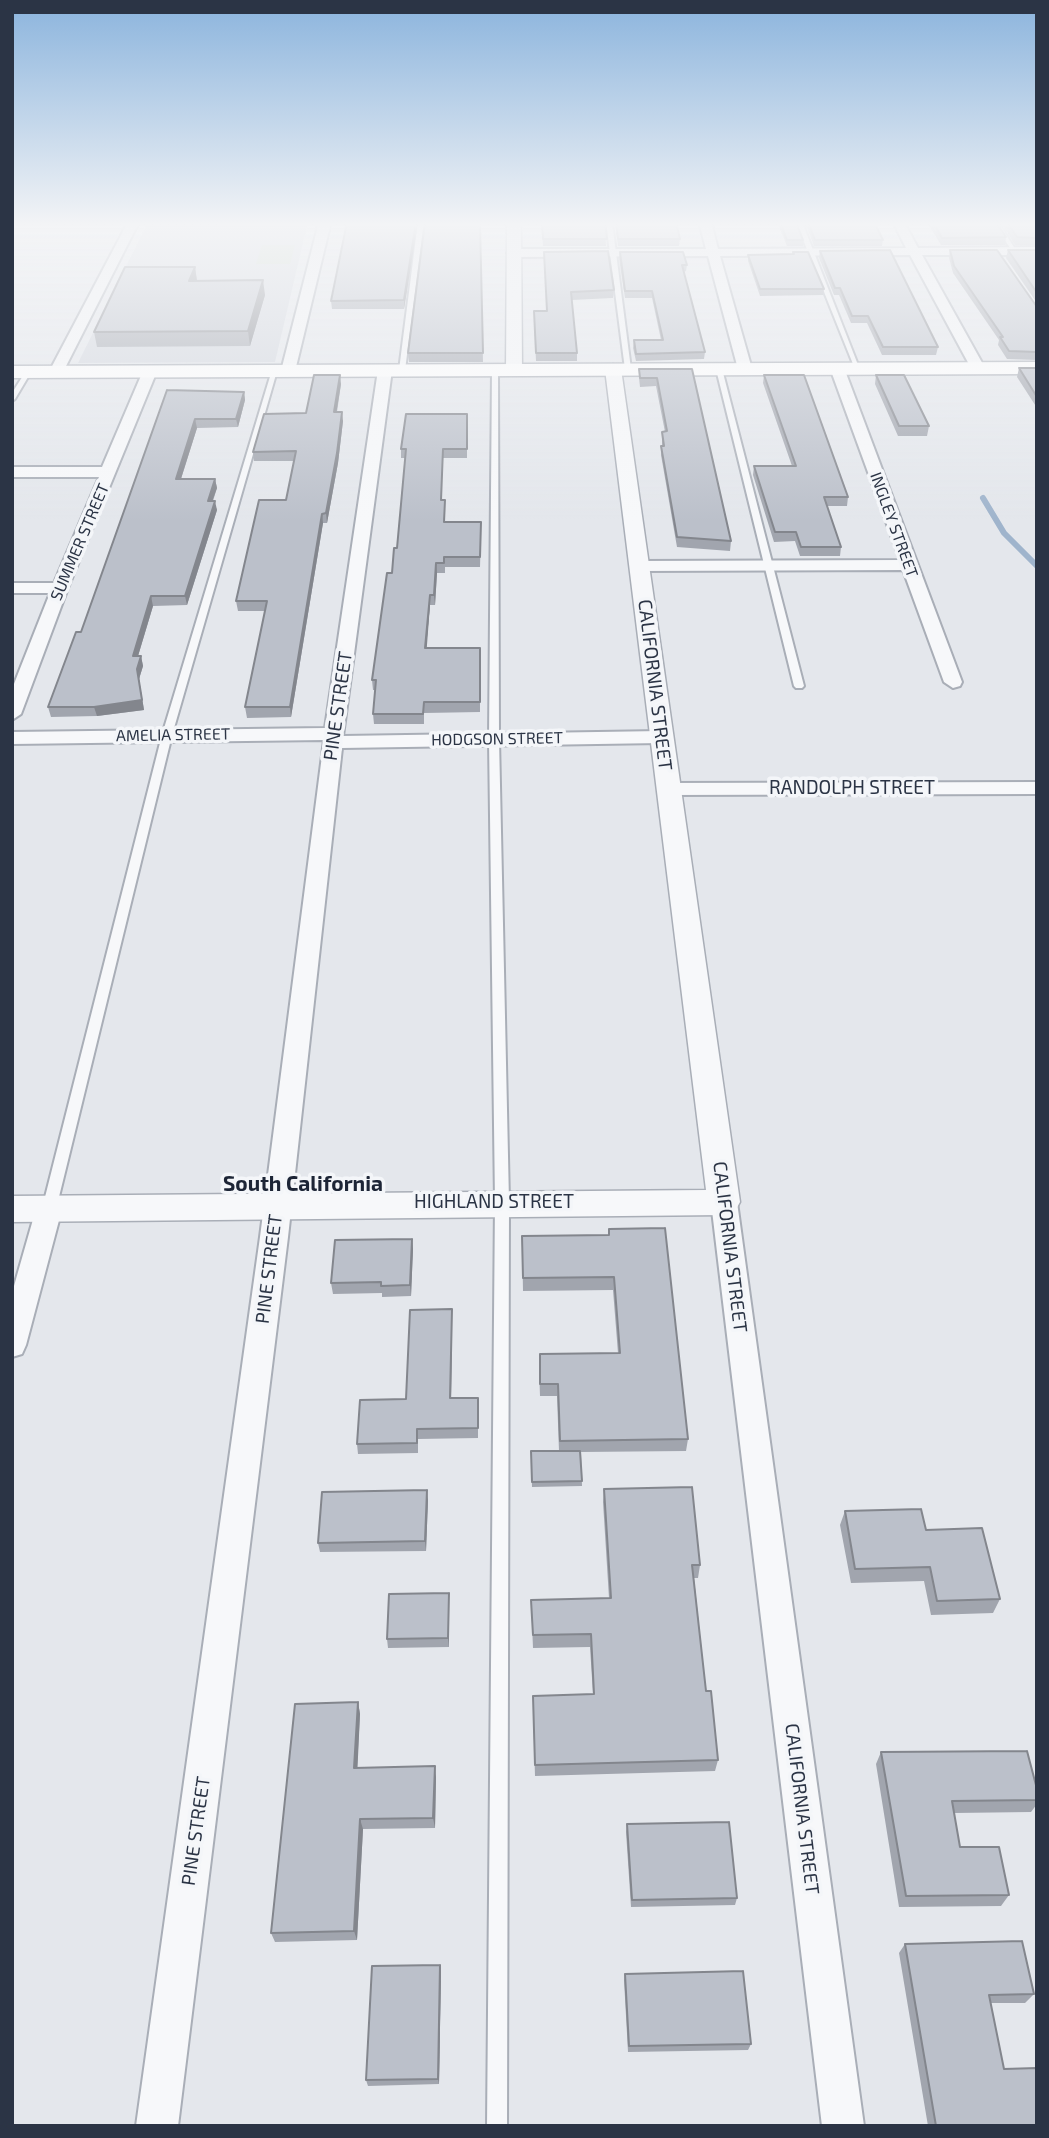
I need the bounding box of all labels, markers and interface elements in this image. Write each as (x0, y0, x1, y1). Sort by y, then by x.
street label: INGLEY STREET (866, 470, 922, 580)
street label: SUMMER STREET (47, 480, 113, 604)
street label: CALIFORNIA STREET (633, 598, 677, 772)
street label: PINE STREET (319, 650, 357, 762)
street label: AMELIA STREET (116, 724, 230, 746)
street label: HODGSON STREET (431, 728, 563, 750)
street label: RANDOLPH STREET (769, 777, 935, 799)
street label: CALIFORNIA STREET (708, 1160, 752, 1334)
district label: South California (223, 1171, 383, 1197)
street label: HIGHLAND STREET (414, 1191, 574, 1213)
street label: PINE STREET (251, 1213, 287, 1325)
street label: CALIFORNIA STREET (780, 1722, 824, 1896)
street label: PINE STREET (177, 1775, 215, 1887)

